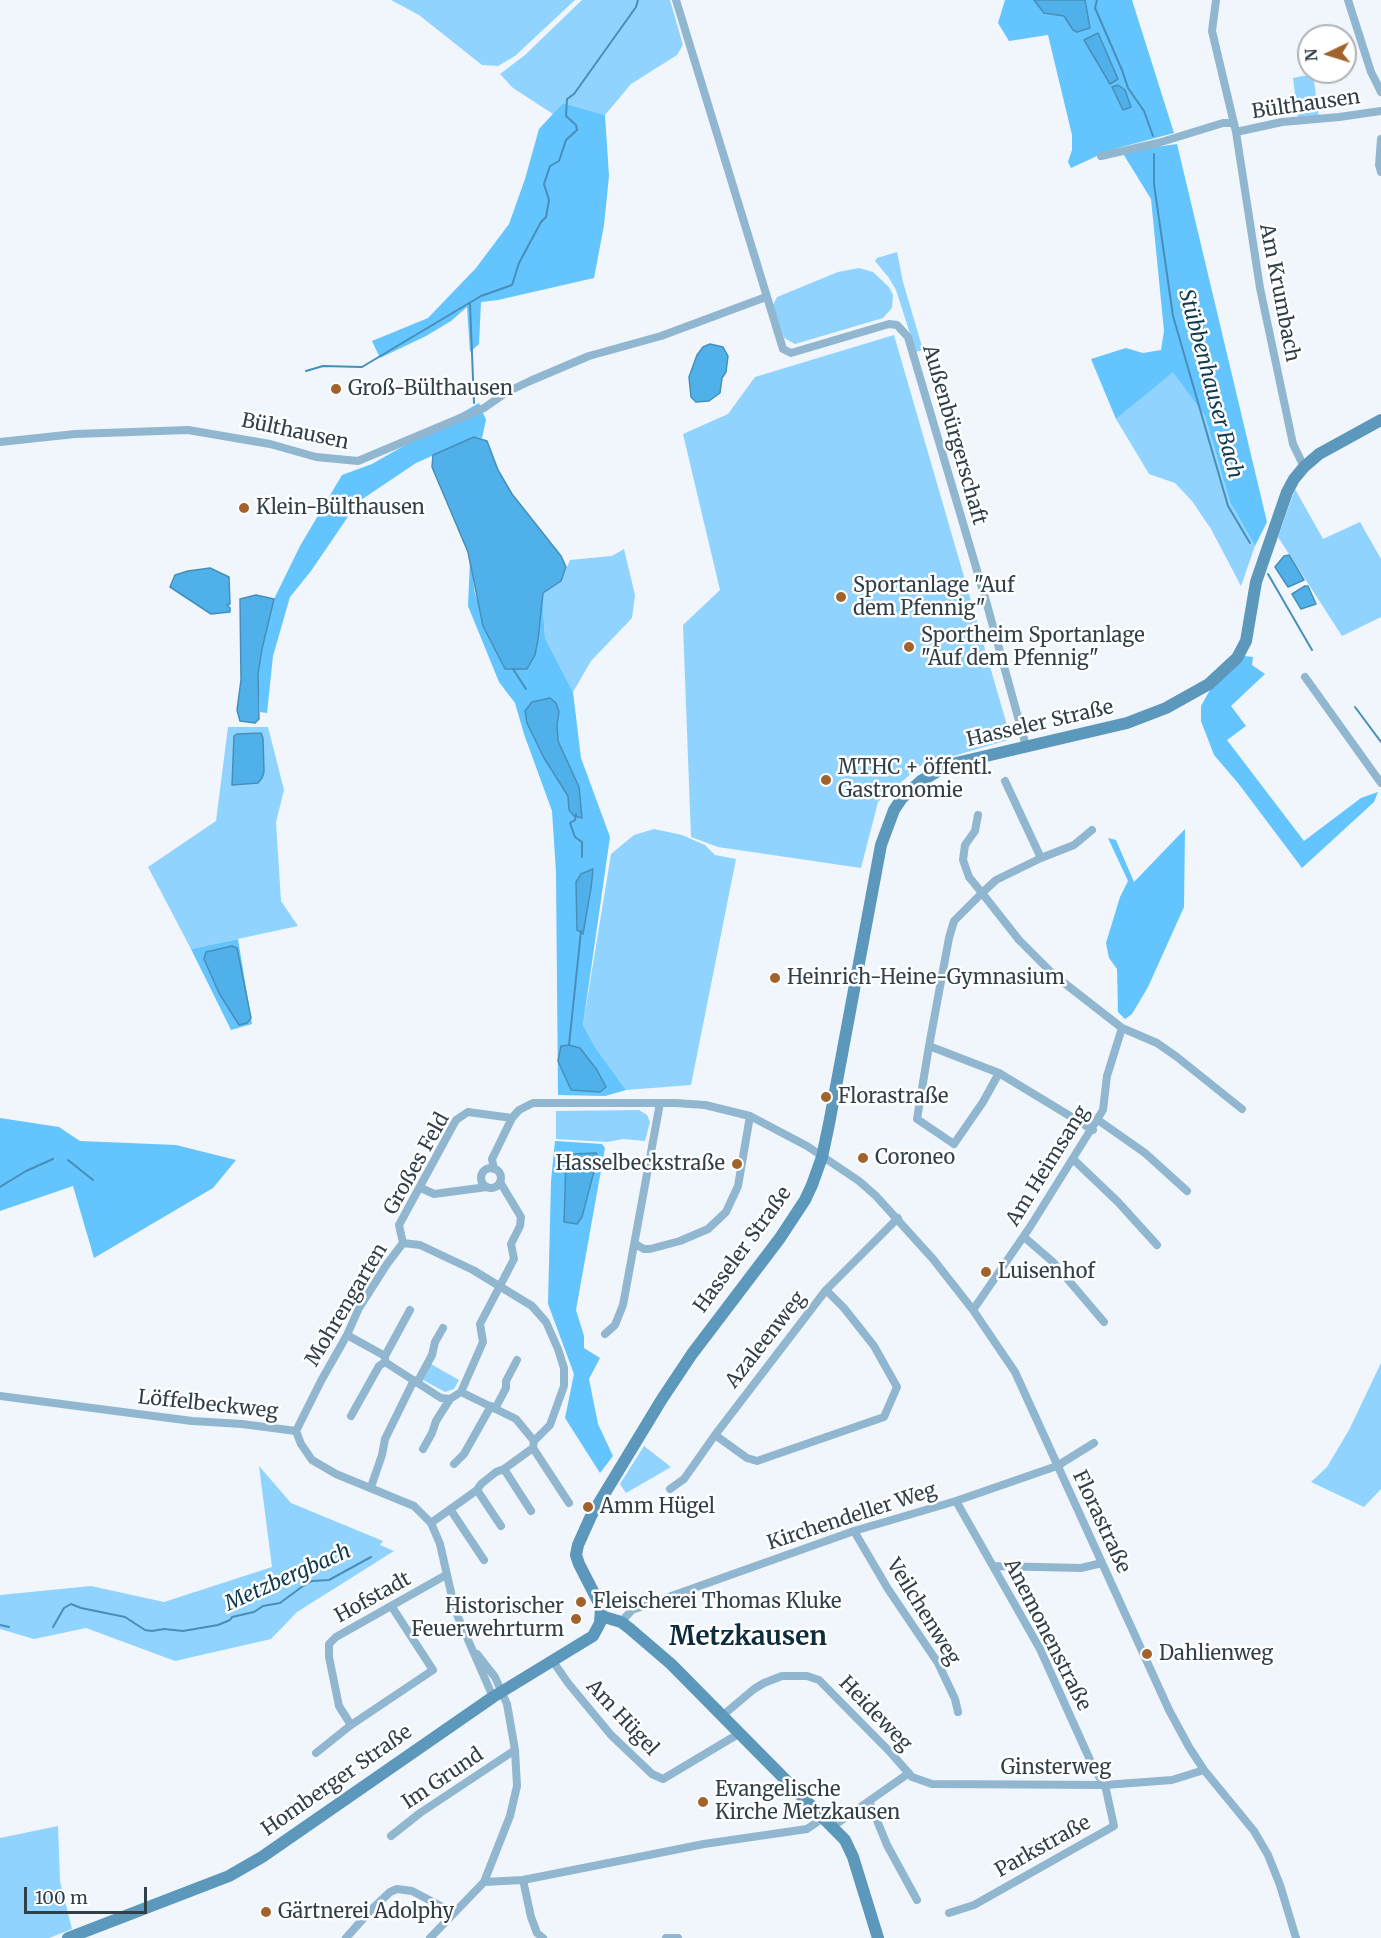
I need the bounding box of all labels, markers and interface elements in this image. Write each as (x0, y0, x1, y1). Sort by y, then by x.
north arrow (1297, 24, 1357, 84)
text: N (1301, 48, 1321, 62)
street label: Bülthausen (1250, 86, 1362, 124)
street label: Am Krumbach (1254, 222, 1304, 364)
water label: Stübbenhauser Bach (1173, 287, 1247, 481)
street label: Außenbürgerschaft (917, 342, 991, 528)
place label: Groß-Bülthausen (348, 377, 513, 401)
marker: Groß-Bülthausen (329, 382, 343, 396)
street label: Bülthausen (239, 409, 351, 455)
place label: Klein-Bülthausen (256, 496, 425, 520)
marker: Klein-Bülthausen (237, 501, 251, 515)
place label: Sportanlage "Auf dem Pfennig" (853, 574, 1014, 621)
marker: Sportanlage "Auf dem Pfennig" (834, 590, 848, 604)
place label: Sportheim Sportanlage "Auf dem Pfennig" (921, 624, 1145, 671)
marker: Sportheim Sportanlage "Auf dem Pfennig" (902, 640, 916, 654)
street label: Hasseler Straße (964, 695, 1116, 753)
place label: MTHC + öffentl. Gastronomie (838, 756, 992, 803)
marker: MTHC + öffentl. Gastronomie (819, 773, 833, 787)
place label: Heinrich-Heine-Gymnasium (787, 966, 1065, 990)
marker: Heinrich-Heine-Gymnasium (768, 971, 782, 985)
place label: Florastraße (838, 1085, 949, 1109)
marker: Florastraße (819, 1090, 833, 1104)
street label: Am Heimsang (1001, 1101, 1095, 1231)
street label: Großes Feld (379, 1109, 455, 1219)
place label: Coroneo (875, 1146, 955, 1170)
marker: Coroneo (856, 1151, 870, 1165)
place label: Hasselbeckstraße (555, 1152, 725, 1176)
marker: Hasselbeckstraße (730, 1157, 744, 1171)
street label: Hasseler Straße (689, 1182, 797, 1318)
street label: Mohrengarten (301, 1239, 393, 1371)
place label: Luisenhof (998, 1260, 1095, 1284)
marker: Luisenhof (979, 1265, 993, 1279)
street label: Azaleenweg (721, 1287, 811, 1393)
street label: Löffelbeckweg (137, 1386, 279, 1424)
street label: Florastraße (1067, 1467, 1135, 1577)
street label: Kirchendeller Weg (764, 1478, 940, 1556)
place label: Amm Hügel (600, 1495, 715, 1519)
marker: Amm Hügel (581, 1500, 595, 1514)
water label: Metzbergbach (221, 1539, 355, 1617)
street label: Veilchenweg (881, 1554, 965, 1670)
street label: Anemonenstraße (998, 1555, 1096, 1715)
street label: Hofstadt (331, 1567, 415, 1629)
place label: Fleischerei Thomas Kluke (593, 1590, 841, 1614)
place label: Historischer Feuerwehrturm (411, 1595, 564, 1642)
marker: Fleischerei Thomas Kluke (574, 1595, 588, 1609)
marker: Historischer Feuerwehrturm (569, 1612, 583, 1626)
district label: Metzkausen (669, 1622, 827, 1654)
place label: Dahlienweg (1159, 1642, 1273, 1666)
marker: Dahlienweg (1140, 1647, 1154, 1661)
street label: Heideweg (833, 1672, 917, 1756)
street label: Am Hügel (581, 1675, 663, 1761)
street label: Homberger Straße (257, 1720, 417, 1842)
street label: Im Grund (398, 1743, 488, 1815)
street label: Ginsterweg (1001, 1756, 1111, 1780)
place label: Evangelische Kirche Metzkausen (715, 1778, 900, 1825)
marker: Evangelische Kirche Metzkausen (696, 1795, 710, 1809)
street label: Parkstraße (991, 1811, 1095, 1883)
scale bar (27, 1875, 150, 1913)
text: 100 m (35, 1886, 88, 1909)
place label: Gärtnerei Adolphy (278, 1900, 454, 1924)
marker: Gärtnerei Adolphy (259, 1905, 273, 1919)

